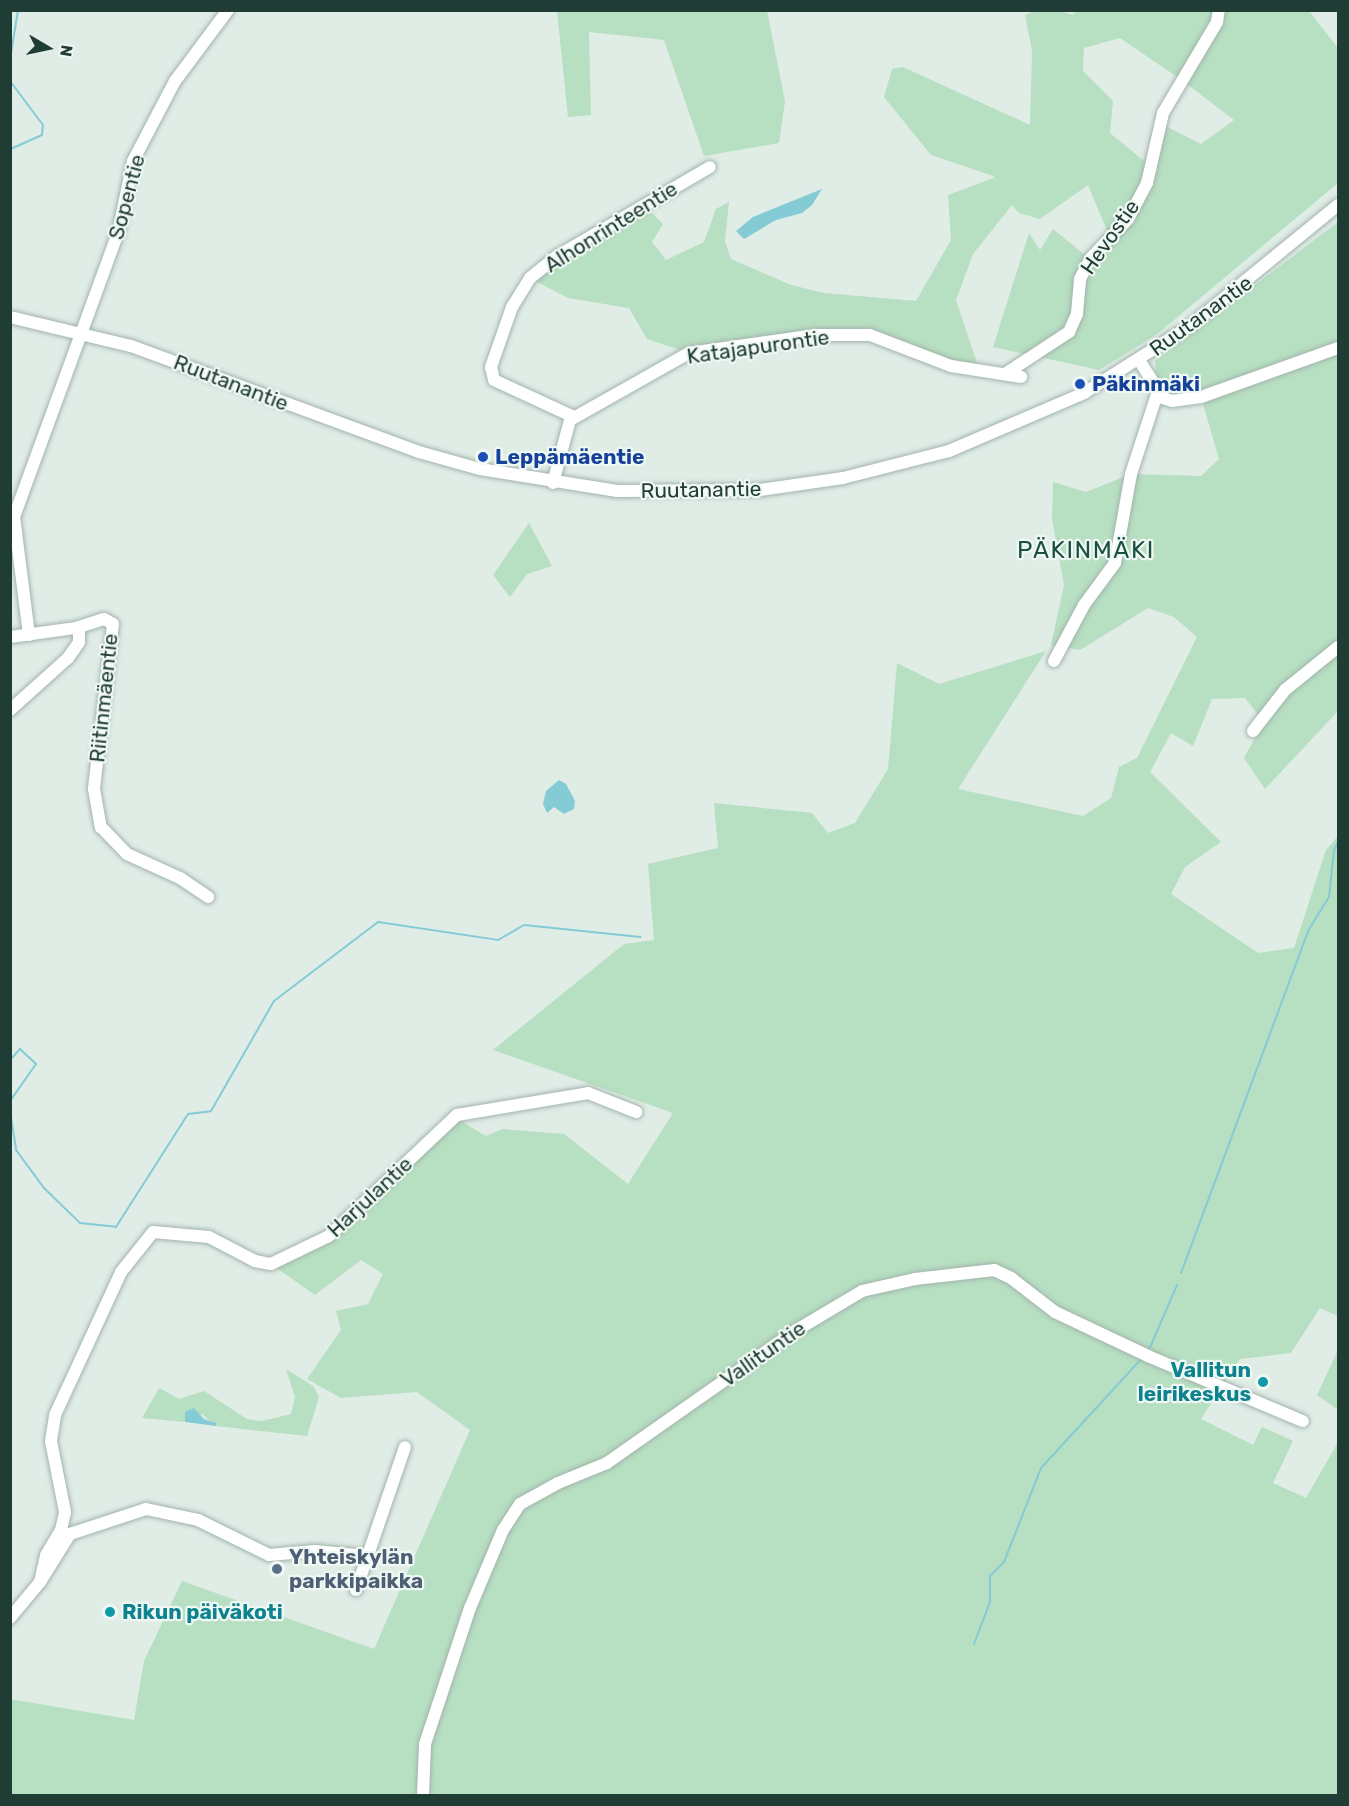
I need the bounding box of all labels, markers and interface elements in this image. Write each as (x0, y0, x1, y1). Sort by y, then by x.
north arrow (18, 18, 78, 78)
text: N (56, 44, 77, 58)
street label: Sopentie (104, 152, 150, 242)
street label: Alhonrinteentie (540, 176, 682, 278)
street label: Hevostie (1075, 195, 1145, 279)
street label: Ruutanantie (1145, 270, 1257, 362)
street label: Katajapurontie (685, 325, 831, 369)
street label: Ruutanantie (170, 350, 292, 416)
place label: Päkinmäki (1092, 371, 1200, 397)
marker: Päkinmäki (1073, 377, 1087, 391)
place label: Leppämäentie (495, 444, 645, 470)
marker: Leppämäentie (476, 450, 490, 464)
street label: Ruutanantie (640, 476, 762, 504)
district label: PÄKINMÄKI (1017, 537, 1155, 565)
street label: Riitinmäentie (85, 632, 123, 764)
street label: Harjulantie (322, 1151, 418, 1243)
street label: Vallituntie (716, 1316, 810, 1392)
place label: Vallitun leirikeskus (1138, 1357, 1251, 1407)
marker: Vallitun leirikeskus (1256, 1375, 1270, 1389)
place label: Yhteiskylän parkkipaikka (289, 1544, 423, 1594)
marker: Yhteiskylän parkkipaikka (270, 1562, 284, 1576)
place label: Rikun päiväkoti (122, 1599, 283, 1625)
marker: Rikun päiväkoti (103, 1605, 117, 1619)

